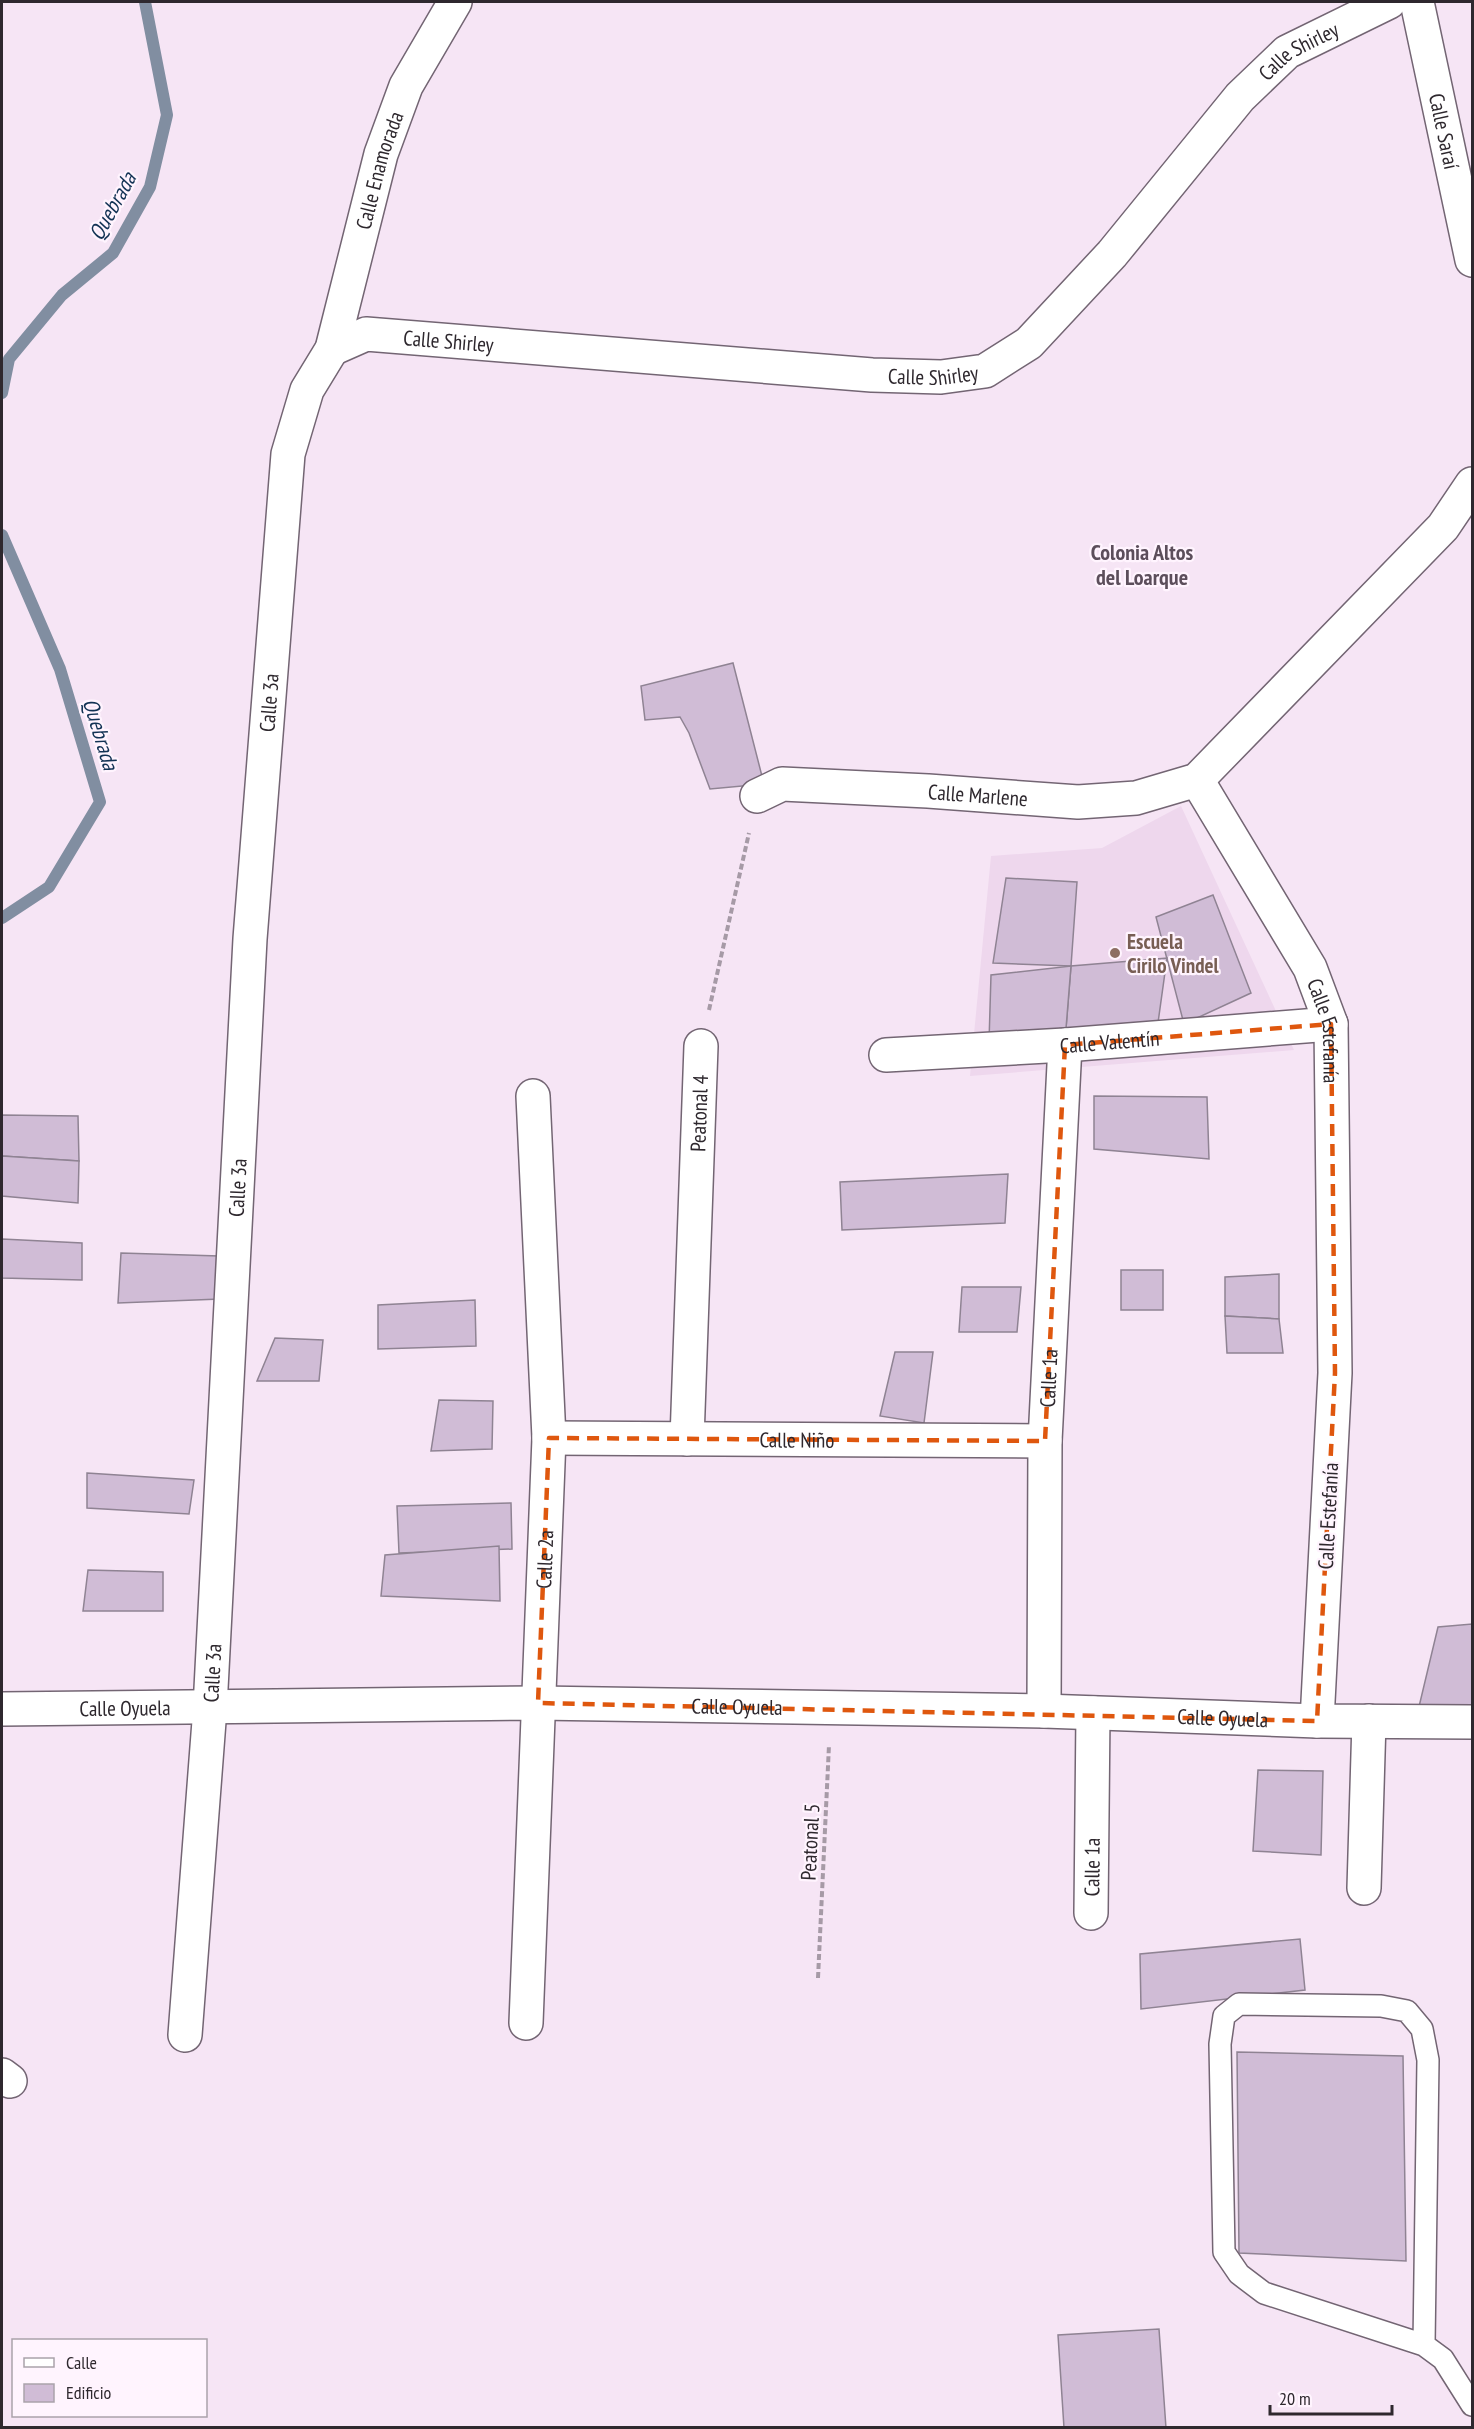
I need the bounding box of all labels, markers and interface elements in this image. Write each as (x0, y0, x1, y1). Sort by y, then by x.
street label: Calle Shirley (1252, 15, 1343, 86)
street label: Calle Saraí (1423, 91, 1466, 172)
street label: Calle Enamorada (349, 108, 409, 232)
water label: Quebrada (82, 166, 143, 245)
street label: Calle Shirley (402, 324, 495, 358)
street label: Calle Shirley (888, 359, 980, 391)
district label: Colonia Altos del Loarque (1091, 538, 1193, 591)
street label: Calle 3a (253, 672, 284, 733)
water label: Quebrada (77, 695, 125, 774)
street label: Calle Marlene (927, 778, 1029, 812)
place label: Escuela Cirilo Vindel (1127, 928, 1219, 979)
marker: Escuela Cirilo Vindel (1108, 946, 1122, 960)
street label: Calle Estefanía (1302, 975, 1345, 1084)
street label: Calle Valentín (1059, 1024, 1160, 1059)
street label: Peatonal 4 (684, 1074, 713, 1152)
street label: Calle 3a (222, 1158, 252, 1218)
street label: Calle 1a (1033, 1348, 1063, 1408)
street label: Calle Niño (759, 1426, 835, 1453)
street label: Calle Estefanía (1312, 1462, 1344, 1570)
street label: Calle 2a (530, 1530, 559, 1589)
street label: Calle 3a (197, 1643, 227, 1703)
street label: Calle Oyuela (691, 1692, 783, 1720)
street label: Calle Oyuela (79, 1694, 171, 1722)
street label: Calle Oyuela (1177, 1702, 1269, 1733)
street label: Peatonal 5 (795, 1803, 825, 1881)
street label: Calle 1a (1078, 1838, 1105, 1896)
legend (12, 2339, 207, 2417)
text: Calle (66, 2351, 97, 2374)
scale bar (1270, 2378, 1392, 2416)
text: Edificio (66, 2381, 112, 2404)
text: 20 m (1279, 2387, 1311, 2410)

